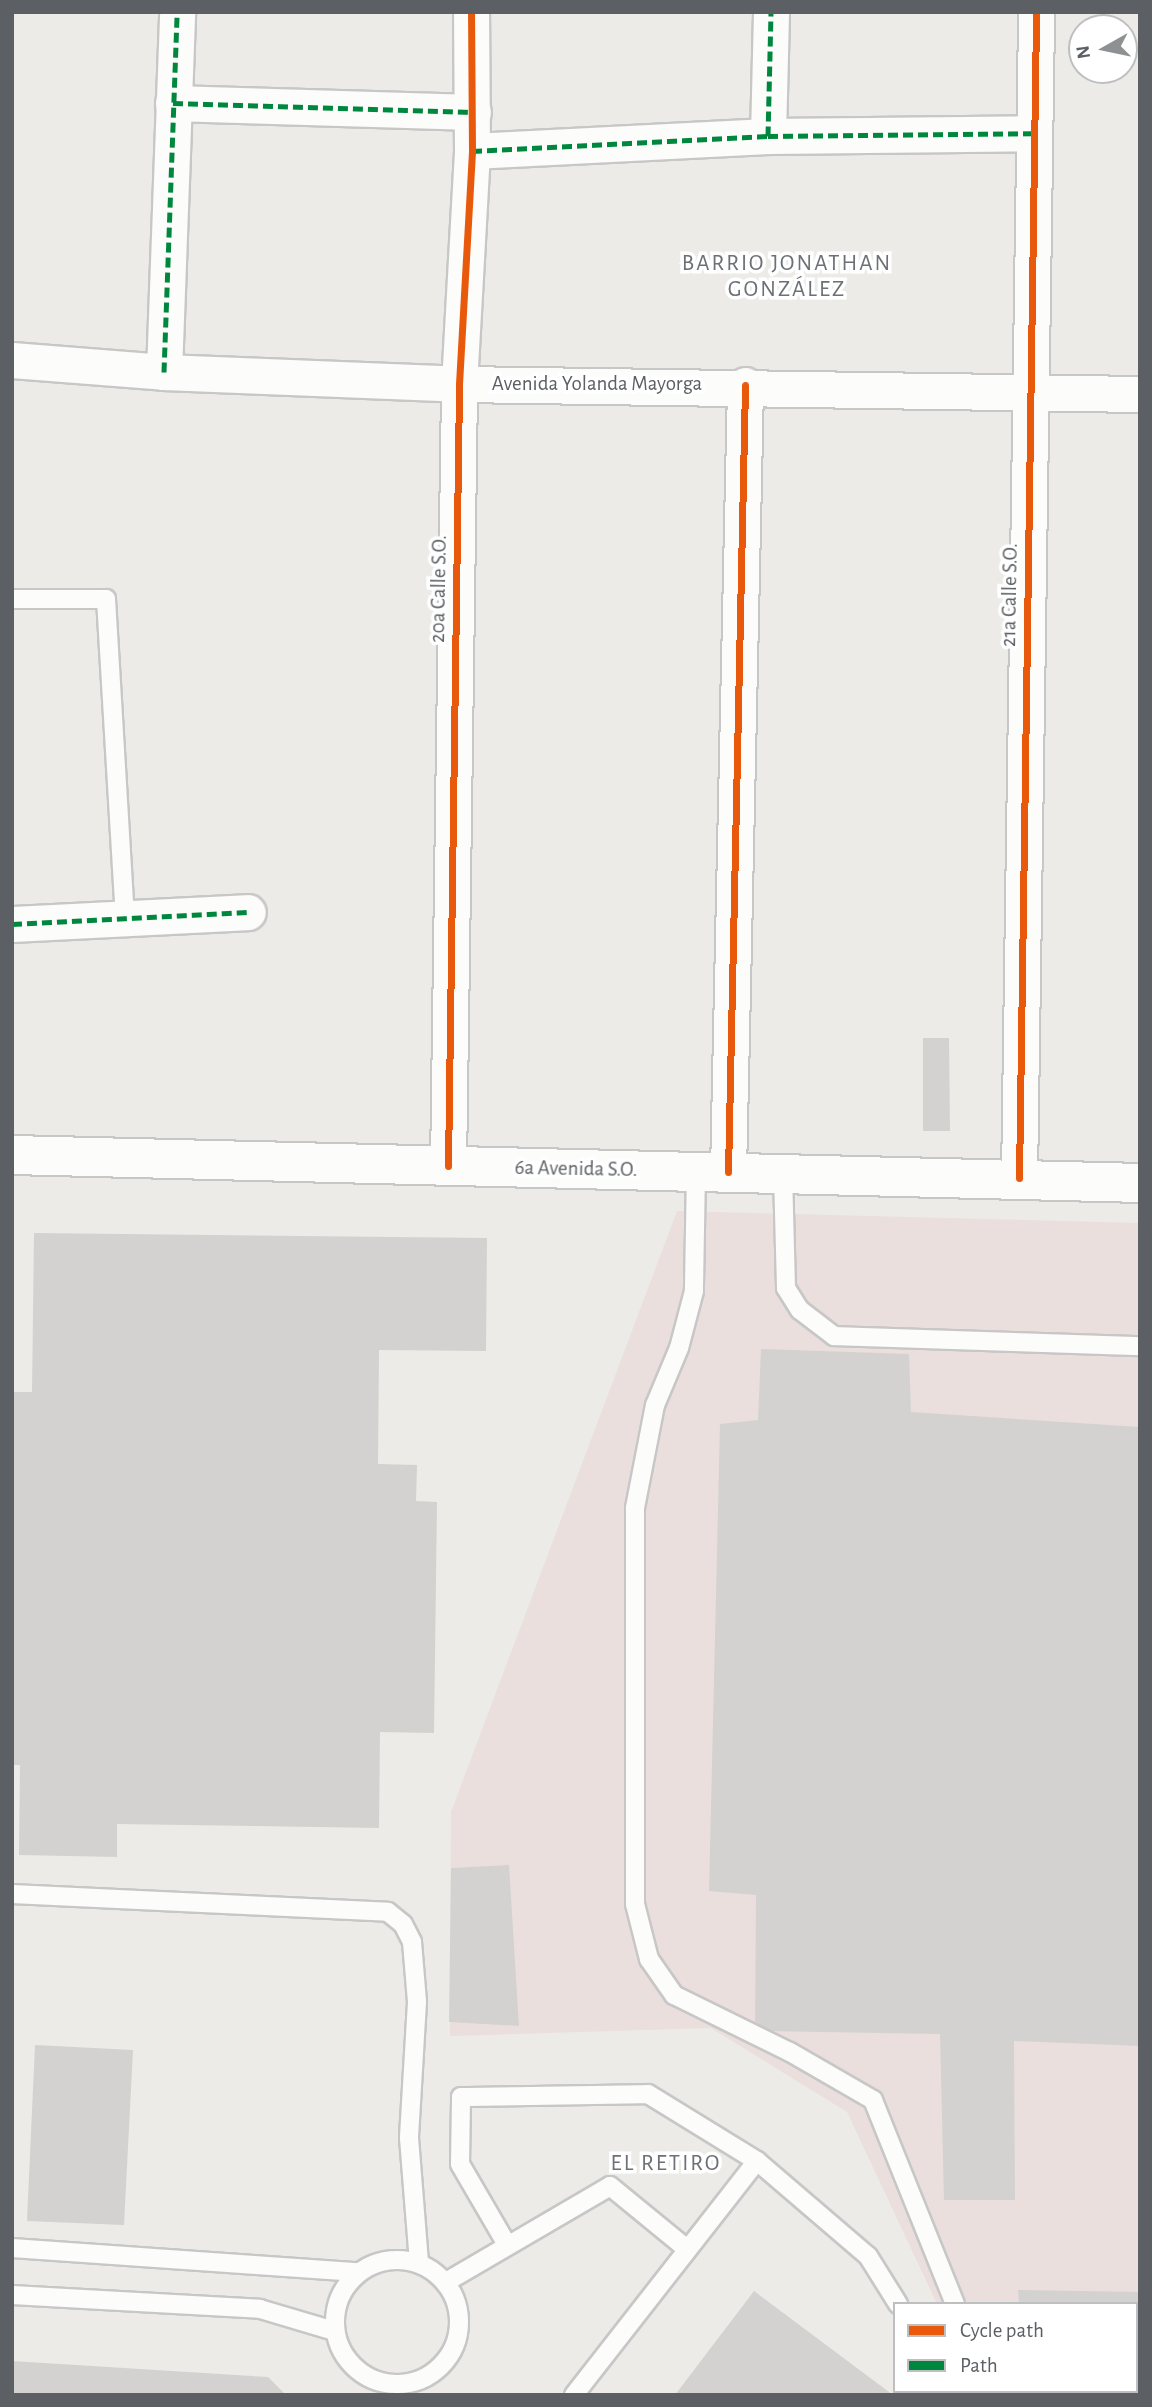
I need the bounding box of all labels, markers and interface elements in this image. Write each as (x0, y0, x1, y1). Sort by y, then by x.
north arrow (1068, 14, 1138, 84)
text: N (1073, 44, 1094, 60)
district label: BARRIO JONATHAN GONZÁLEZ (684, 250, 890, 304)
street label: Avenida Yolanda Mayorga (492, 371, 702, 397)
street label: 20a Calle S.O. (425, 535, 453, 643)
street label: 21a Calle S.O. (996, 543, 1024, 647)
street label: 6a Avenida S.O. (514, 1155, 638, 1183)
district label: EL RETIRO (612, 2150, 720, 2178)
legend (893, 2302, 1138, 2393)
text: Cycle path (960, 2320, 1044, 2341)
text: Path (960, 2355, 998, 2376)

